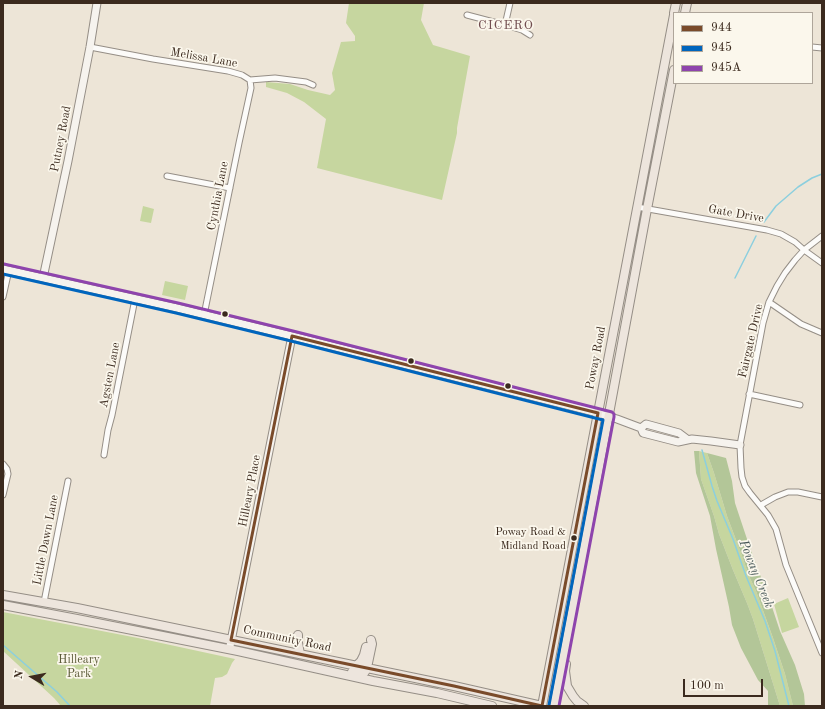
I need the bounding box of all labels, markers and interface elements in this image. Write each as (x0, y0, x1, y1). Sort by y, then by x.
legend (673, 12, 813, 84)
district label: CICERO (478, 18, 534, 34)
text: 944 (711, 22, 732, 34)
text: 945 (711, 42, 732, 54)
street label: Melissa Lane (169, 45, 239, 71)
text: 945A (711, 62, 741, 74)
street label: Putney Road (48, 105, 74, 173)
street label: Cynthia Lane (204, 160, 232, 232)
street label: Gate Drive (707, 202, 765, 226)
street label: Fairgate Drive (735, 302, 767, 380)
unlabelled marker (220, 309, 230, 319)
street label: Poway Road (583, 325, 609, 391)
street label: Agsten Lane (97, 341, 123, 409)
unlabelled marker (406, 356, 416, 366)
unlabelled marker (503, 381, 513, 391)
street label: Hilleary Place (236, 454, 264, 528)
street label: Little Dawn Lane (30, 494, 62, 586)
place label: Poway Road & Midland Road (495, 525, 566, 551)
marker: Poway Road & Midland Road (569, 533, 579, 543)
water label: Poway Creek (735, 538, 777, 610)
street label: Community Road (242, 623, 332, 655)
park label: Hilleary Park (58, 653, 100, 681)
north arrow (12, 657, 52, 697)
text: N (14, 670, 26, 680)
scale bar (685, 671, 765, 697)
text: 100 m (690, 680, 724, 692)

